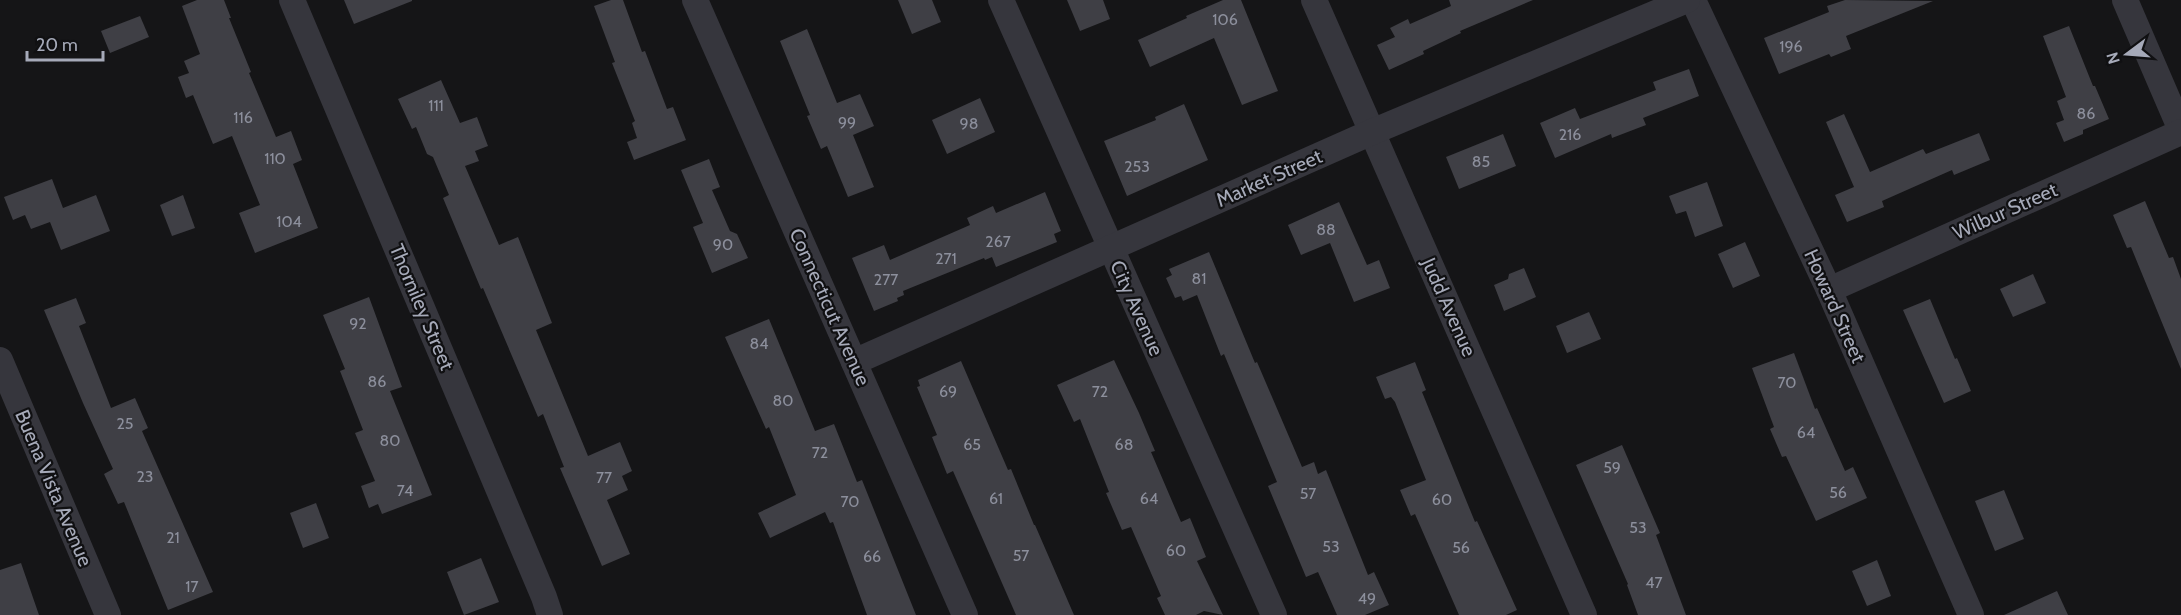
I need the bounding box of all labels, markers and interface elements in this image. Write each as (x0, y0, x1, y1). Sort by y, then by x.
house number: 106 (1212, 10, 1238, 29)
scale bar (27, 24, 104, 62)
north arrow (2097, 24, 2157, 84)
text: 20 m (36, 34, 78, 56)
house number: 196 (1779, 37, 1803, 56)
text: N (2102, 50, 2124, 66)
house number: 111 (428, 96, 444, 115)
house number: 86 (2077, 104, 2095, 123)
house number: 116 (233, 108, 253, 127)
house number: 99 (838, 113, 856, 132)
house number: 98 (960, 114, 978, 133)
house number: 216 (1559, 125, 1581, 144)
street label: Market Street (1212, 144, 1326, 212)
house number: 110 (264, 149, 286, 168)
house number: 85 (1472, 152, 1490, 171)
house number: 253 (1124, 157, 1150, 176)
street label: Wilbur Street (1949, 177, 2061, 245)
house number: 104 (276, 212, 302, 231)
house number: 88 (1316, 220, 1336, 239)
street label: Connecticut Avenue (784, 225, 876, 389)
house number: 267 (985, 232, 1011, 251)
house number: 90 (713, 235, 733, 254)
street label: Thorniley Street (385, 240, 459, 374)
street label: Howard Street (1799, 245, 1871, 367)
house number: 271 (935, 249, 957, 268)
street label: Judd Avenue (1416, 253, 1481, 360)
street label: City Avenue (1105, 257, 1169, 359)
house number: 81 (1192, 269, 1206, 288)
house number: 277 (874, 270, 898, 289)
house number: 92 (349, 314, 367, 333)
house number: 84 (750, 334, 768, 353)
house number: 86 (368, 372, 386, 391)
house number: 70 (1777, 373, 1797, 392)
house number: 69 (939, 382, 957, 401)
house number: 72 (1092, 382, 1108, 401)
house number: 80 (773, 391, 793, 410)
street label: Buena Vista Avenue (10, 406, 98, 570)
house number: 25 (116, 414, 134, 433)
house number: 64 (1797, 423, 1815, 442)
house number: 80 (380, 431, 400, 450)
house number: 65 (963, 435, 981, 454)
house number: 68 (1115, 435, 1133, 454)
house number: 72 (812, 443, 828, 462)
house number: 59 (1603, 458, 1621, 477)
house number: 23 (136, 467, 154, 486)
house number: 77 (596, 468, 612, 487)
house number: 74 (397, 481, 413, 500)
house number: 56 (1829, 483, 1847, 502)
house number: 57 (1300, 484, 1316, 503)
house number: 61 (989, 489, 1003, 508)
house number: 64 (1140, 489, 1158, 508)
house number: 60 (1432, 490, 1452, 509)
house number: 70 (840, 492, 860, 511)
house number: 53 (1629, 518, 1647, 537)
house number: 21 (166, 528, 180, 547)
house number: 53 (1322, 537, 1340, 556)
house number: 56 (1452, 538, 1470, 557)
house number: 60 (1166, 541, 1186, 560)
house number: 57 (1013, 546, 1029, 565)
house number: 66 (863, 547, 881, 566)
house number: 47 (1645, 573, 1663, 592)
house number: 17 (185, 577, 199, 596)
house number: 49 (1358, 589, 1376, 608)

